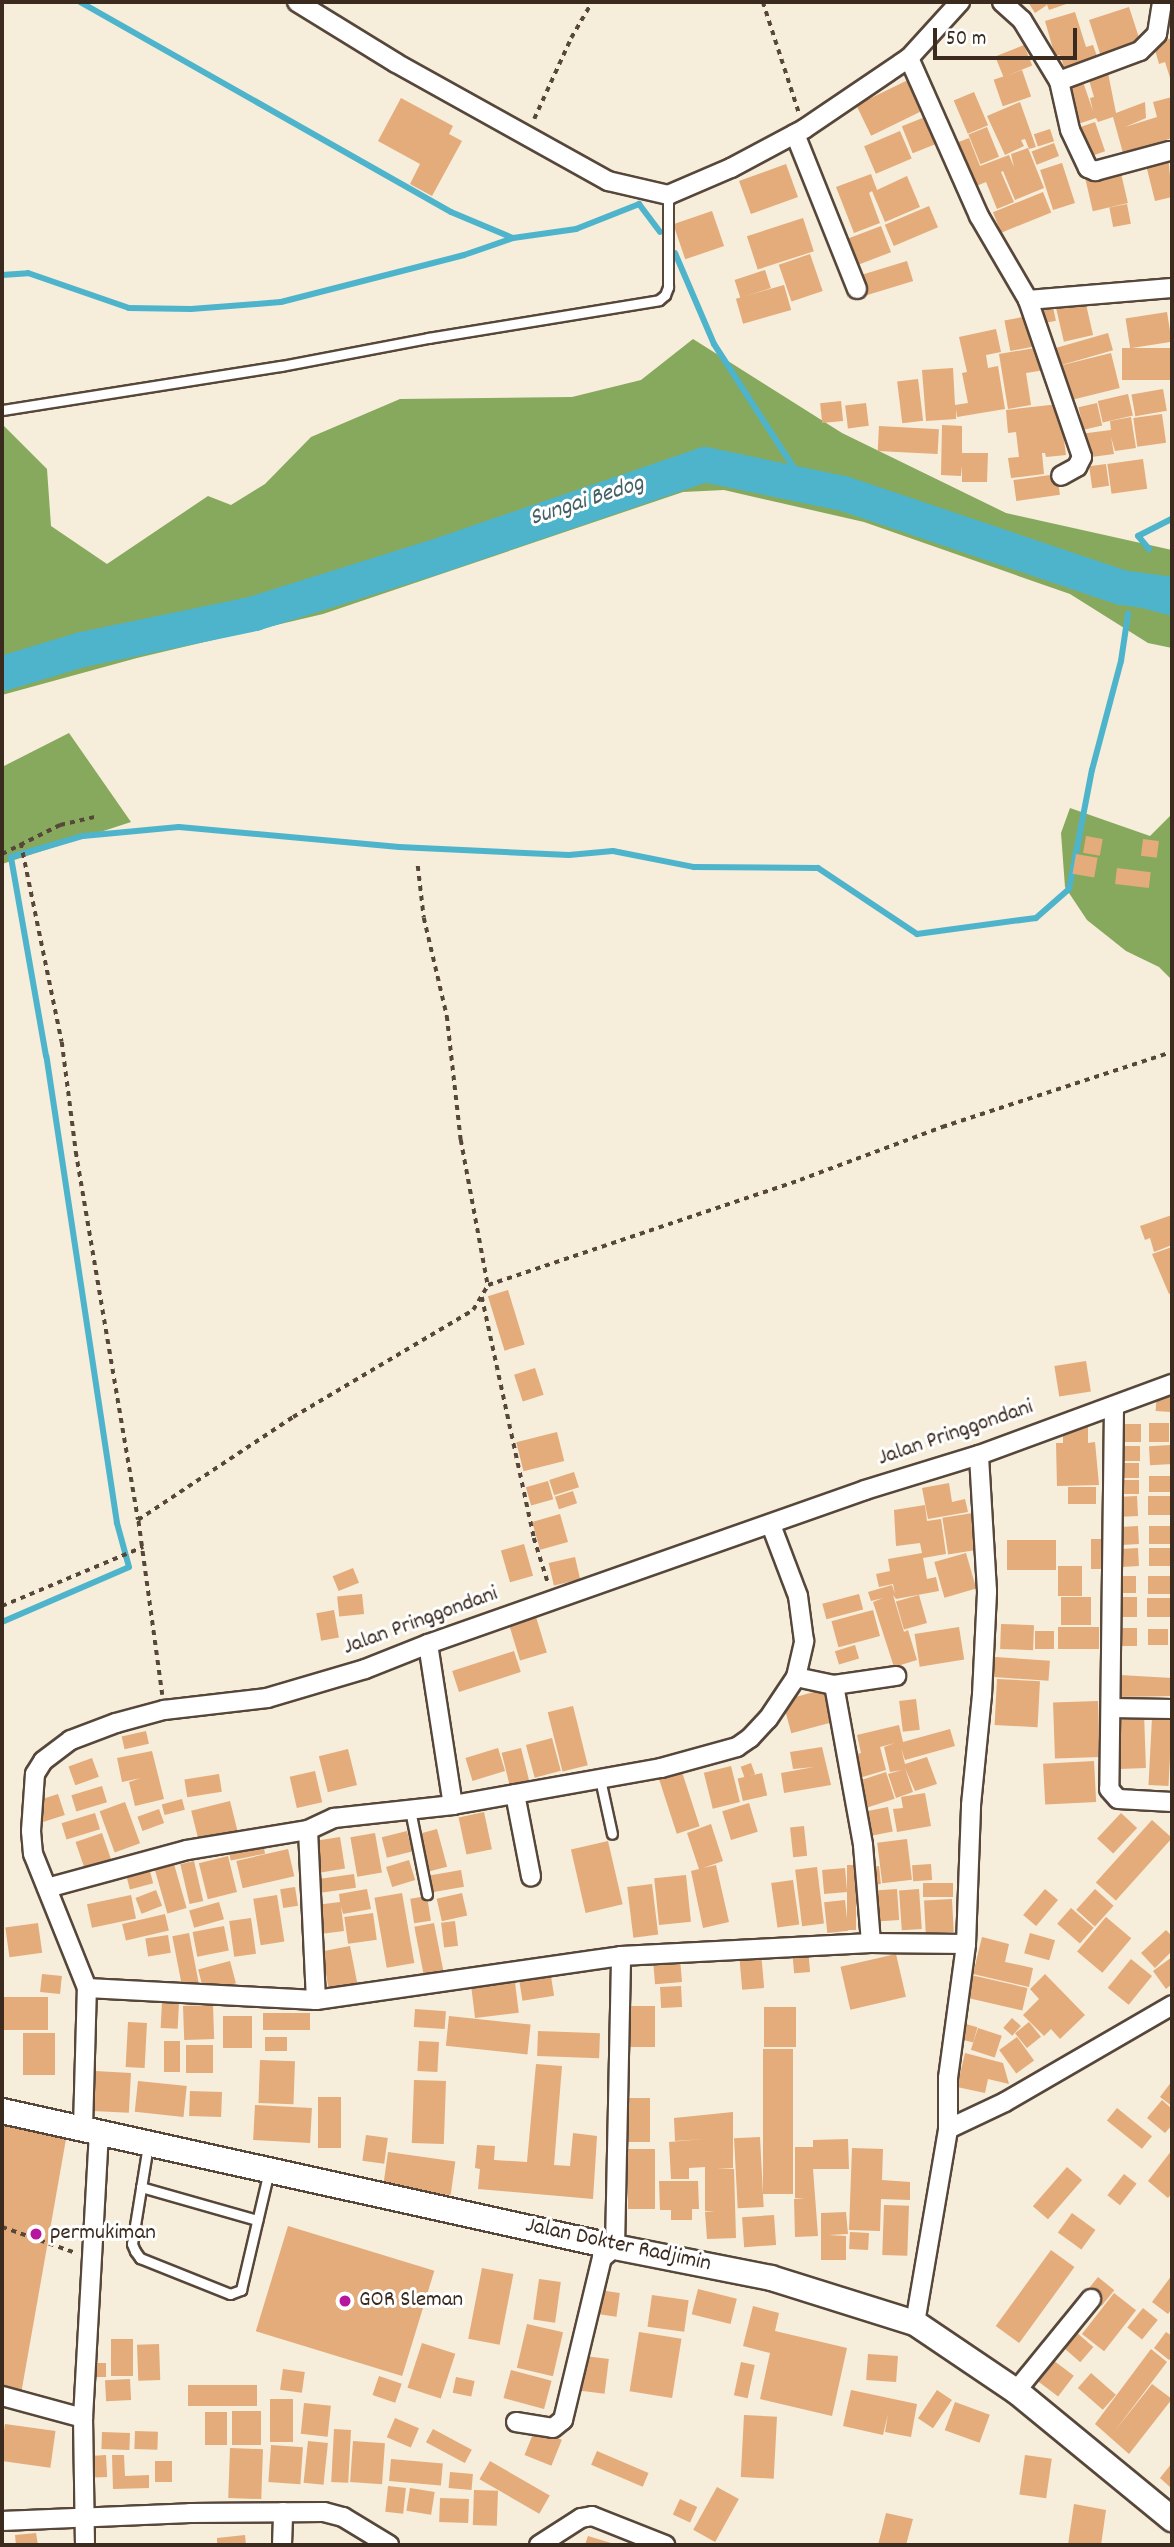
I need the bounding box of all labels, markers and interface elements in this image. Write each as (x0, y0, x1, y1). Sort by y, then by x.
scale bar (936, 14, 1080, 58)
text: 50 m (946, 25, 986, 55)
water label: Sungai Bedog (526, 470, 648, 534)
street label: Jalan Pringgondani (875, 1394, 1037, 1474)
street label: Jalan Pringgondani (340, 1581, 502, 1663)
street label: Jalan Dokter Radjimin (523, 2213, 713, 2279)
place label: permukiman (50, 2220, 156, 2248)
marker: permukiman (28, 2226, 44, 2242)
place label: GOR Sleman (359, 2287, 463, 2315)
marker: GOR Sleman (337, 2293, 353, 2309)

